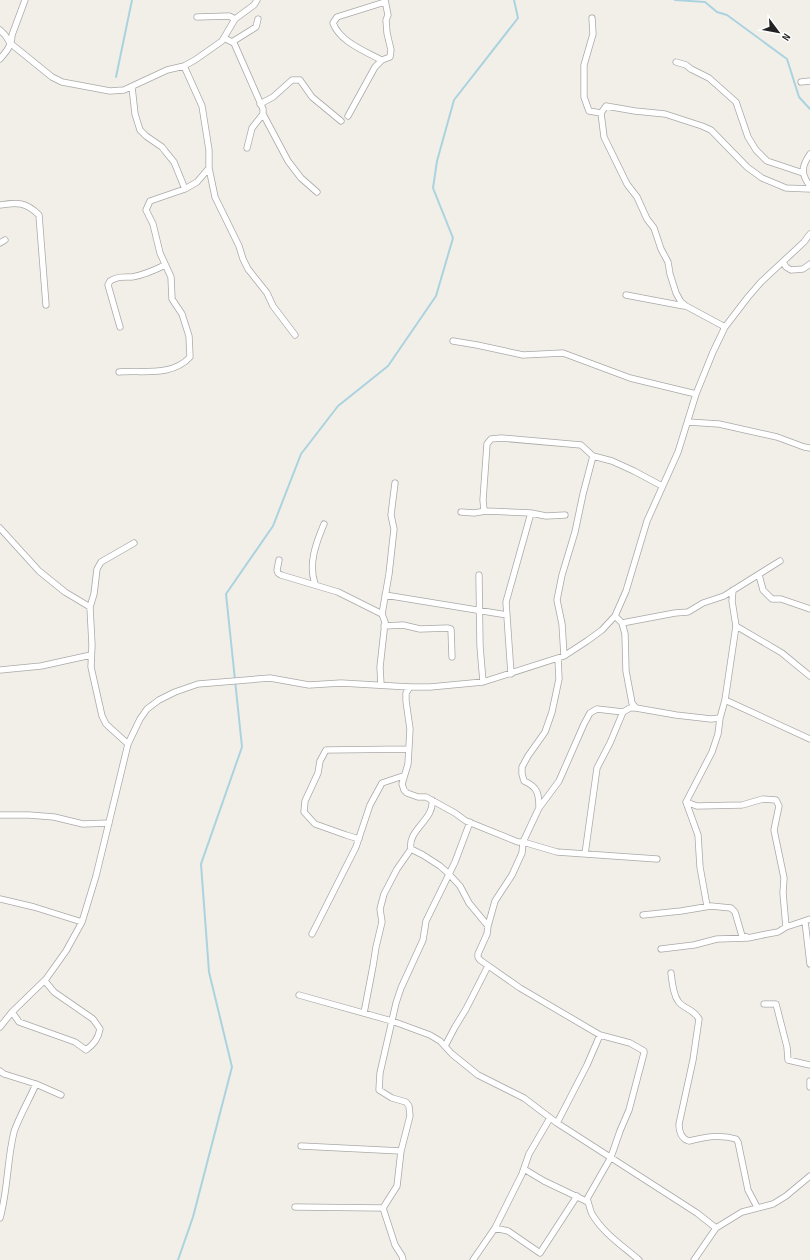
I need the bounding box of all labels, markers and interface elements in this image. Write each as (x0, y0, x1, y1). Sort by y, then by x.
north arrow (758, 12, 798, 52)
text: N (779, 31, 793, 43)

